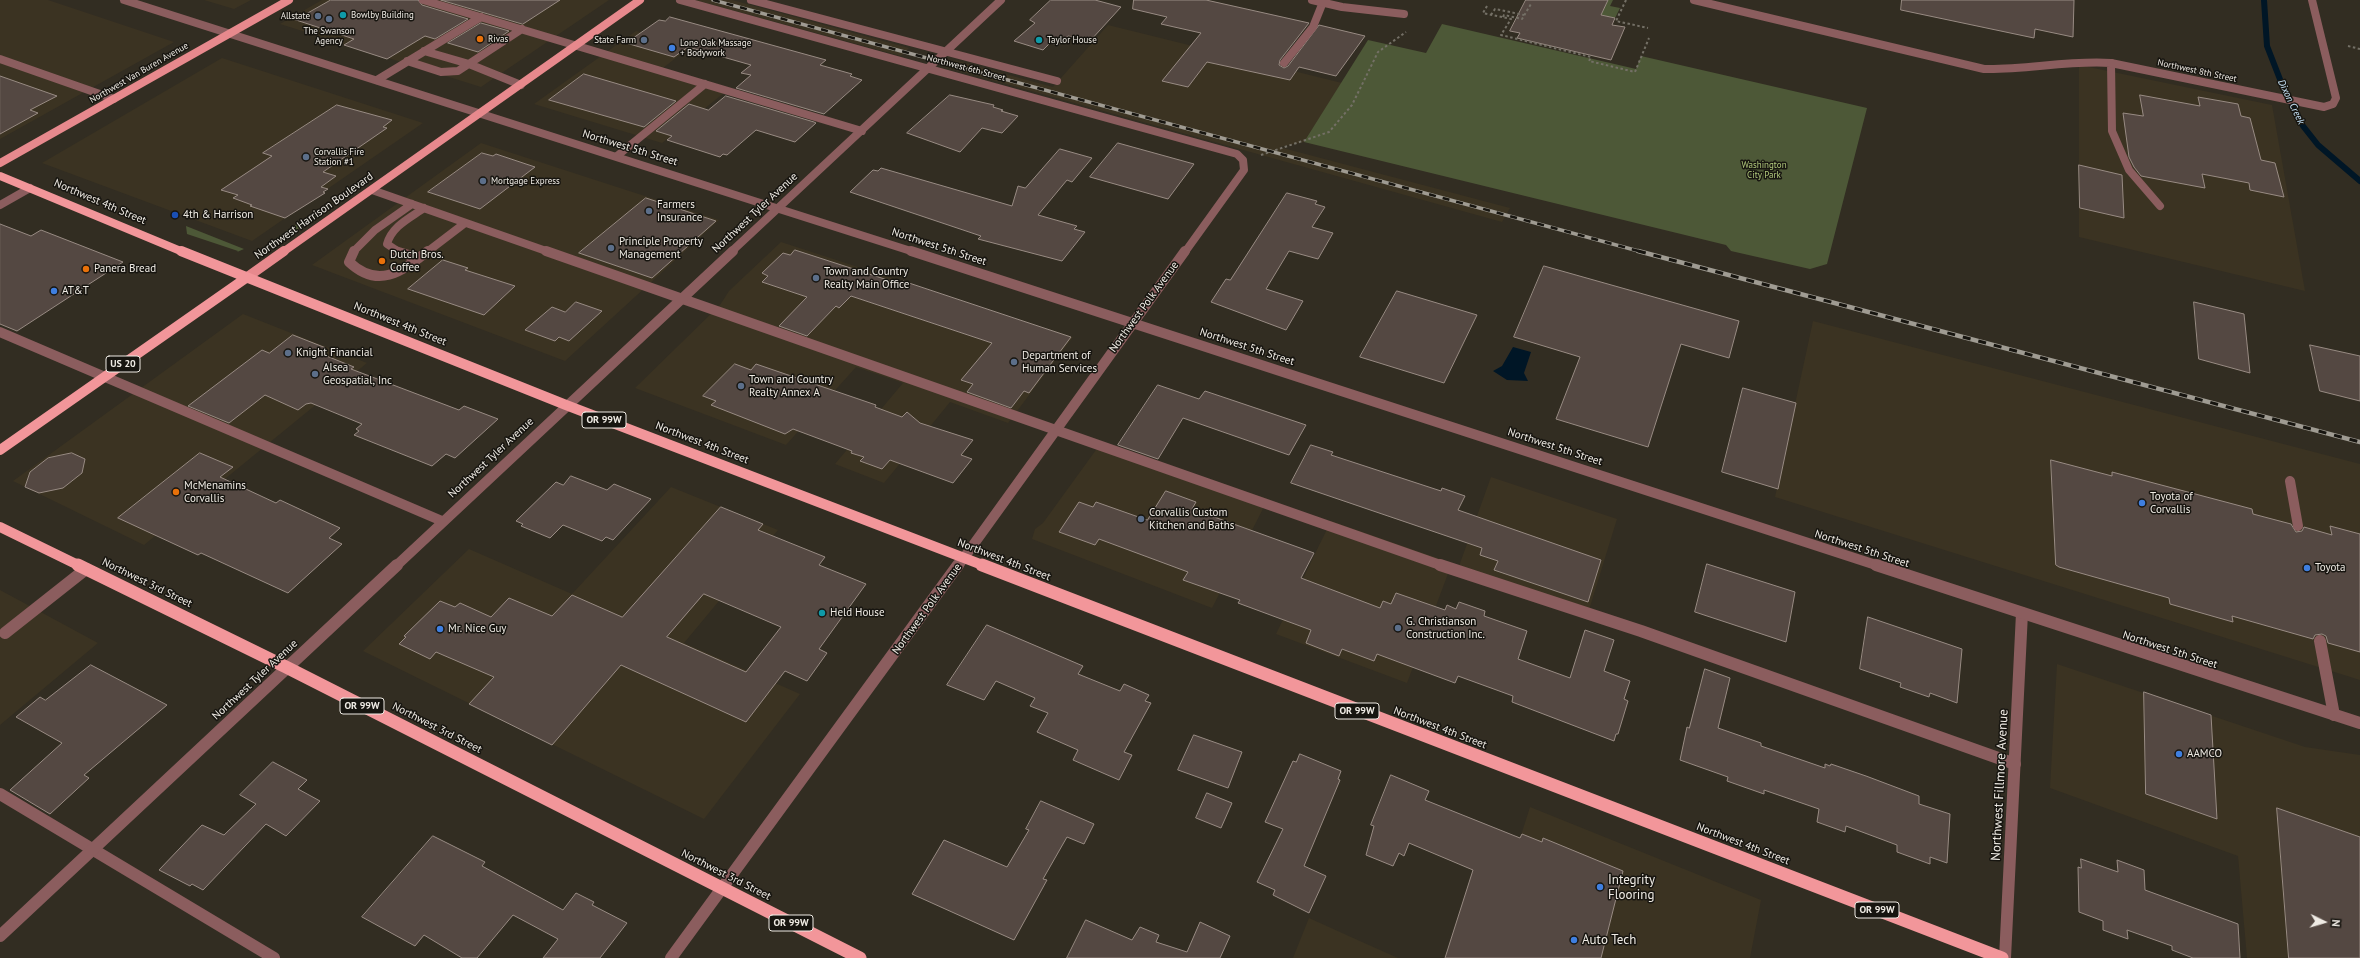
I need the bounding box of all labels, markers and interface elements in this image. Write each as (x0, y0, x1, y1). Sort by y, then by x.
marker: Bowlby Building (338, 10, 348, 20)
place label: Bowlby Building (351, 10, 414, 20)
place label: Allstate (281, 11, 310, 21)
marker: Allstate (313, 11, 323, 21)
marker: The Swanson Agency (324, 14, 334, 24)
place label: The Swanson Agency (303, 26, 355, 47)
marker: Rivas (475, 34, 485, 44)
place label: Rivas (488, 34, 508, 44)
place label: State Farm (594, 35, 636, 45)
marker: State Farm (639, 35, 649, 45)
marker: Taylor House (1034, 35, 1044, 45)
place label: Taylor House (1047, 35, 1097, 45)
place label: Lone Oak Massage + Bodywork (680, 38, 751, 59)
street label: Northwest Van Buren Avenue (88, 40, 190, 106)
marker: Lone Oak Massage + Bodywork (667, 43, 677, 53)
street label: Northwest 6th Street (926, 52, 1006, 84)
street label: Northwest 8th Street (2156, 57, 2238, 85)
water label: Dixon Creek (2275, 78, 2307, 126)
street label: Northwest 5th Street (581, 127, 679, 169)
place label: Corvallis Fire Station #1 (314, 147, 364, 168)
marker: Corvallis Fire Station #1 (301, 152, 311, 162)
park label: Washington City Park (1741, 160, 1787, 181)
street label: Northwest Harrison Boulevard (252, 170, 376, 262)
street label: Northwest Tyler Avenue (710, 170, 800, 256)
marker: Mortgage Express (478, 176, 488, 186)
place label: Mortgage Express (491, 176, 560, 186)
street label: Northwest 4th Street (52, 177, 148, 227)
place label: Farmers Insurance (657, 198, 702, 224)
marker: Farmers Insurance (644, 206, 654, 216)
place label: 4th & Harrison (183, 208, 253, 222)
marker: 4th & Harrison (170, 210, 180, 220)
street label: Northwest 5th Street (890, 225, 988, 269)
place label: Principle Property Management (619, 235, 703, 261)
marker: Principle Property Management (606, 243, 616, 253)
place label: Dutch Bros. Coffee (390, 248, 444, 274)
marker: Dutch Bros. Coffee (377, 256, 387, 266)
street label: Northwest Polk Avenue (1107, 259, 1181, 355)
place label: Panera Bread (94, 262, 156, 276)
marker: Panera Bread (81, 264, 91, 274)
place label: Town and Country Realty Main Office (824, 265, 909, 291)
marker: Town and Country Realty Main Office (811, 273, 821, 283)
place label: AT&T (62, 284, 89, 298)
marker: AT&T (49, 286, 59, 296)
street label: Northwest 4th Street (352, 299, 448, 349)
street label: Northwest 5th Street (1198, 325, 1296, 369)
place label: Knight Financial (296, 346, 373, 360)
marker: Knight Financial (283, 348, 293, 358)
place label: Department of Human Services (1022, 349, 1097, 375)
road number: US 20 (106, 356, 140, 372)
marker: Department of Human Services (1009, 357, 1019, 367)
place label: Alsea Geospatial, Inc (323, 361, 392, 387)
marker: Alsea Geospatial, Inc (310, 369, 320, 379)
place label: Town and Country Realty Annex A (749, 373, 833, 399)
marker: Town and Country Realty Annex A (736, 381, 746, 391)
road number: OR 99W (582, 412, 626, 428)
street label: Northwest Tyler Avenue (446, 415, 536, 501)
street label: Northwest 4th Street (654, 419, 750, 467)
street label: Northwest 5th Street (1506, 425, 1604, 469)
place label: McMenamins Corvallis (184, 479, 246, 505)
marker: McMenamins Corvallis (171, 487, 181, 497)
place label: Toyota of Corvallis (2150, 490, 2193, 516)
marker: Toyota of Corvallis (2137, 498, 2147, 508)
place label: Corvallis Custom Kitchen and Baths (1149, 506, 1234, 532)
marker: Corvallis Custom Kitchen and Baths (1136, 514, 1146, 524)
street label: Northwest 5th Street (1813, 527, 1911, 571)
street label: Northwest 4th Street (956, 536, 1052, 584)
street label: Northwest 3rd Street (100, 555, 194, 611)
street label: Northwest Polk Avenue (890, 561, 964, 657)
place label: Toyota (2315, 561, 2346, 575)
marker: Toyota (2302, 563, 2312, 573)
place label: Held House (830, 606, 884, 620)
marker: Held House (817, 608, 827, 618)
place label: G. Christianson Construction Inc. (1406, 615, 1485, 641)
place label: Mr. Nice Guy (448, 622, 506, 636)
marker: G. Christianson Construction Inc. (1393, 623, 1403, 633)
marker: Mr. Nice Guy (435, 624, 445, 634)
street label: Northwest 5th Street (2121, 628, 2219, 672)
street label: Northwest Tyler Avenue (210, 637, 300, 723)
road number: OR 99W (340, 698, 384, 714)
street label: Northwest 3rd Street (390, 700, 484, 756)
road number: OR 99W (1335, 703, 1379, 719)
street label: Northwest 4th Street (1392, 704, 1488, 752)
street label: Northwest Fillmore Avenue (1988, 709, 2012, 861)
place label: AAMCO (2187, 747, 2222, 761)
marker: AAMCO (2174, 749, 2184, 759)
street label: Northwest 4th Street (1695, 820, 1791, 868)
street label: Northwest 3rd Street (679, 847, 773, 903)
place label: Integrity Flooring (1608, 872, 1655, 903)
marker: Integrity Flooring (1595, 882, 1605, 892)
road number: OR 99W (1855, 902, 1899, 918)
north arrow (2304, 902, 2344, 942)
road number: OR 99W (769, 915, 813, 931)
text: N (2329, 919, 2343, 927)
place label: Auto Tech (1582, 932, 1636, 948)
marker: Auto Tech (1569, 935, 1579, 945)

